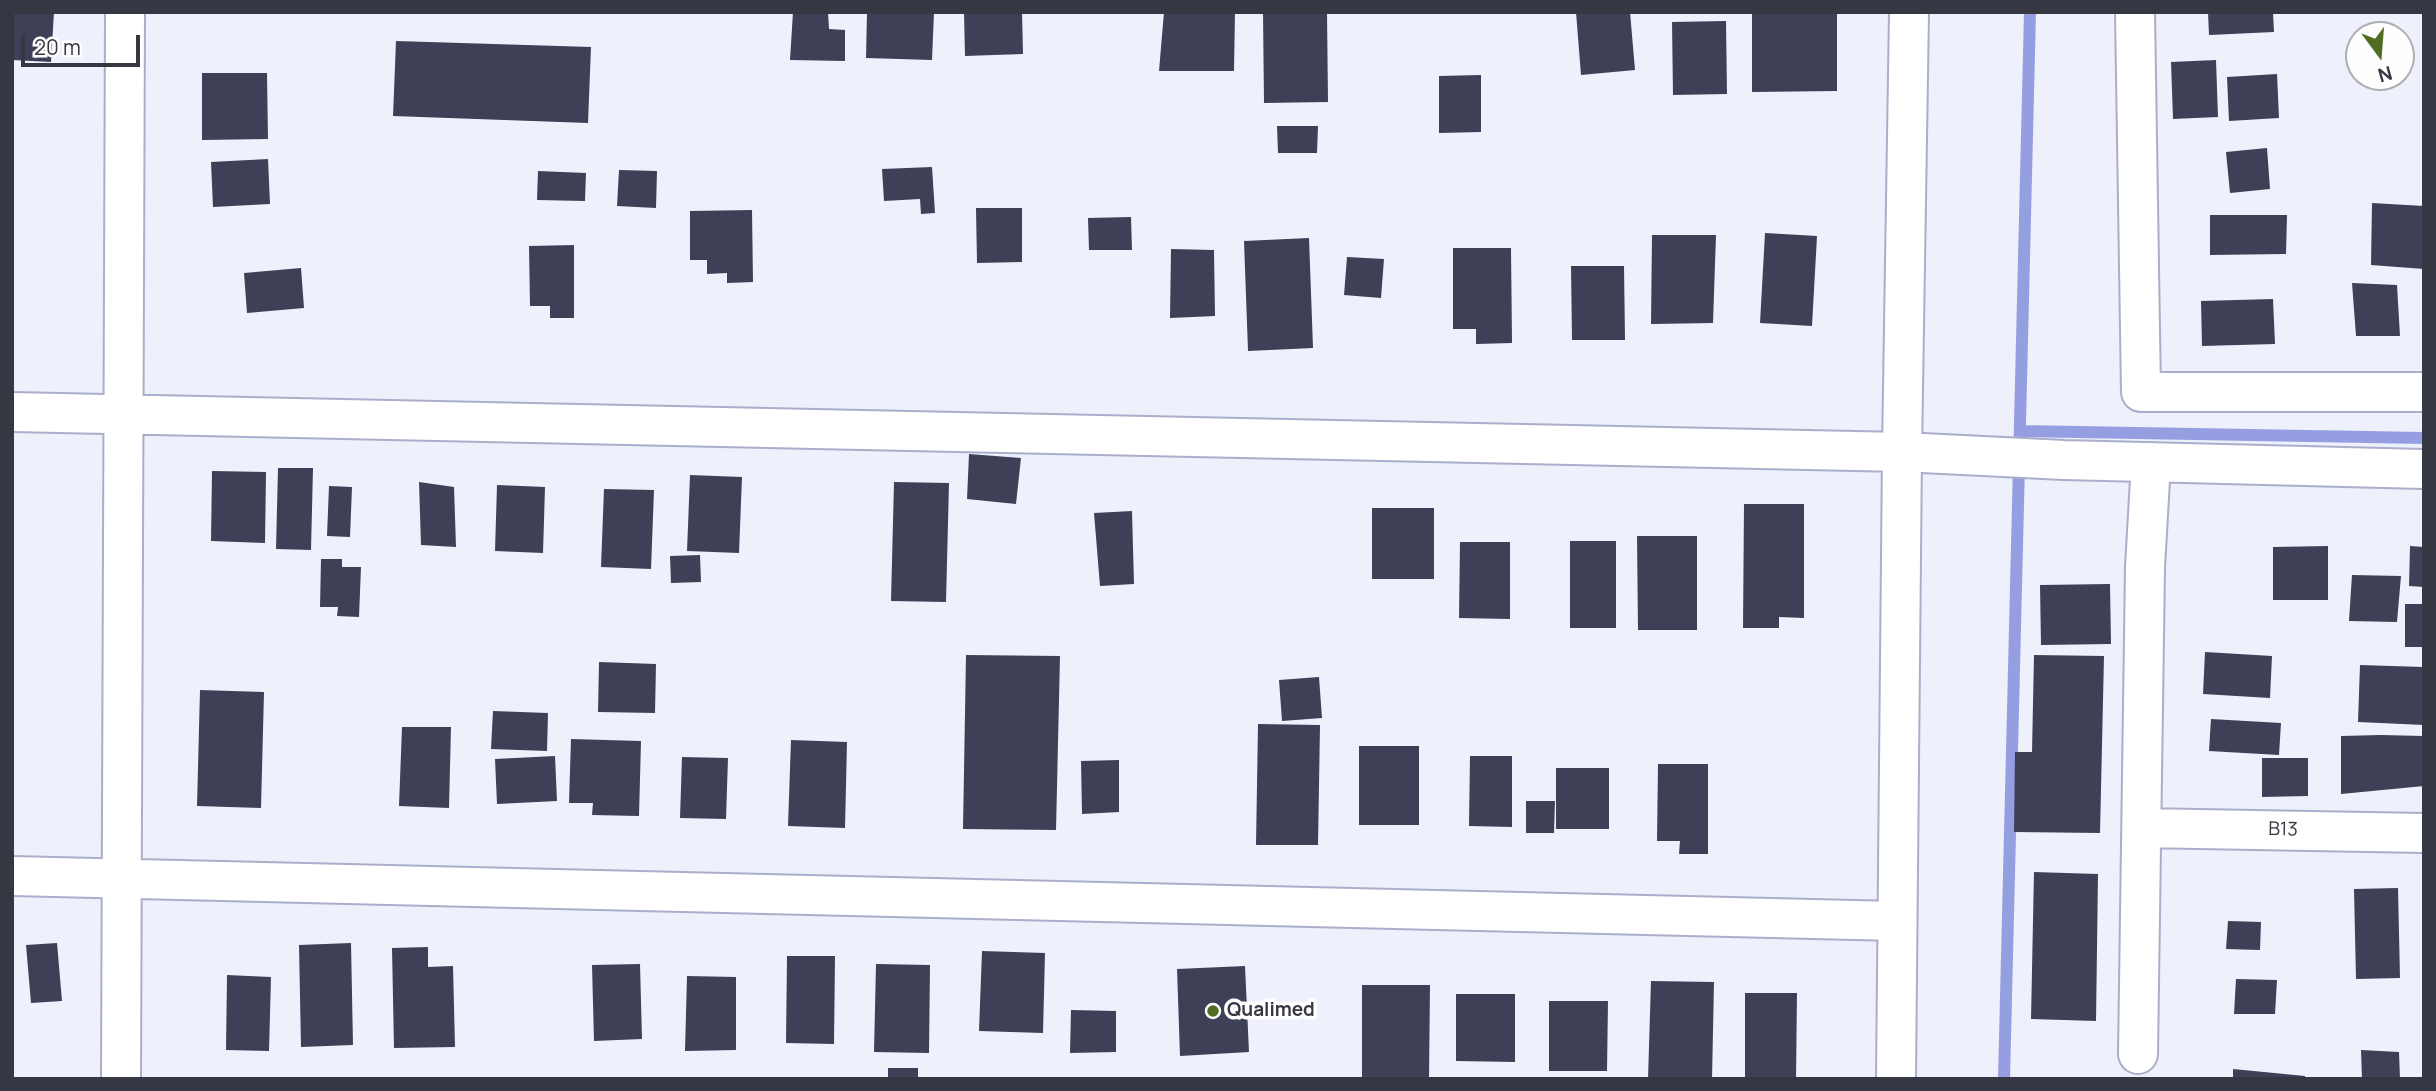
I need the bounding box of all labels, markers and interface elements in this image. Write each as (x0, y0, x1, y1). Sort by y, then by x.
scale bar (24, 21, 144, 65)
north arrow (2345, 21, 2415, 91)
text: 20 m (34, 33, 81, 61)
text: N (2375, 60, 2395, 89)
street label: B13 (2268, 818, 2298, 842)
place label: Qualimed (1227, 1000, 1315, 1022)
marker: Qualimed (1205, 1003, 1221, 1019)

